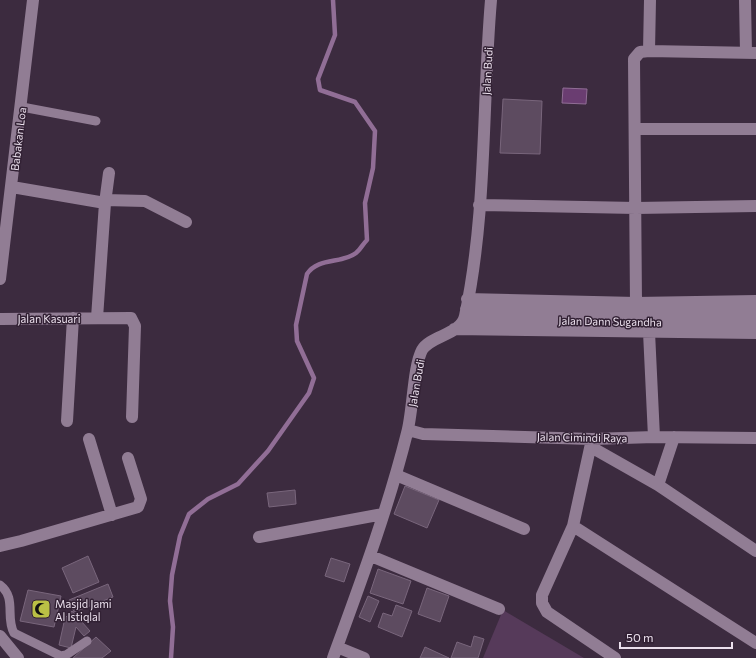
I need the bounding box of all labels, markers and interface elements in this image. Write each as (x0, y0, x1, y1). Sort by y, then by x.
street label: Jalan Budi (479, 46, 496, 96)
street label: Babakan Loa (8, 107, 28, 171)
street label: Jalan Kasuari (17, 312, 81, 326)
street label: Jalan Dann Sugandha (558, 314, 662, 329)
street label: Jalan Budi (405, 358, 428, 408)
street label: Jalan Cimindi Raya (537, 430, 627, 445)
place label: Masjid Jami Al Istiqlal (55, 597, 112, 623)
mosque icon: Masjid Jami Al Istiqlal (30, 598, 52, 620)
scale bar (620, 624, 732, 650)
text: 50 m (626, 630, 654, 644)

